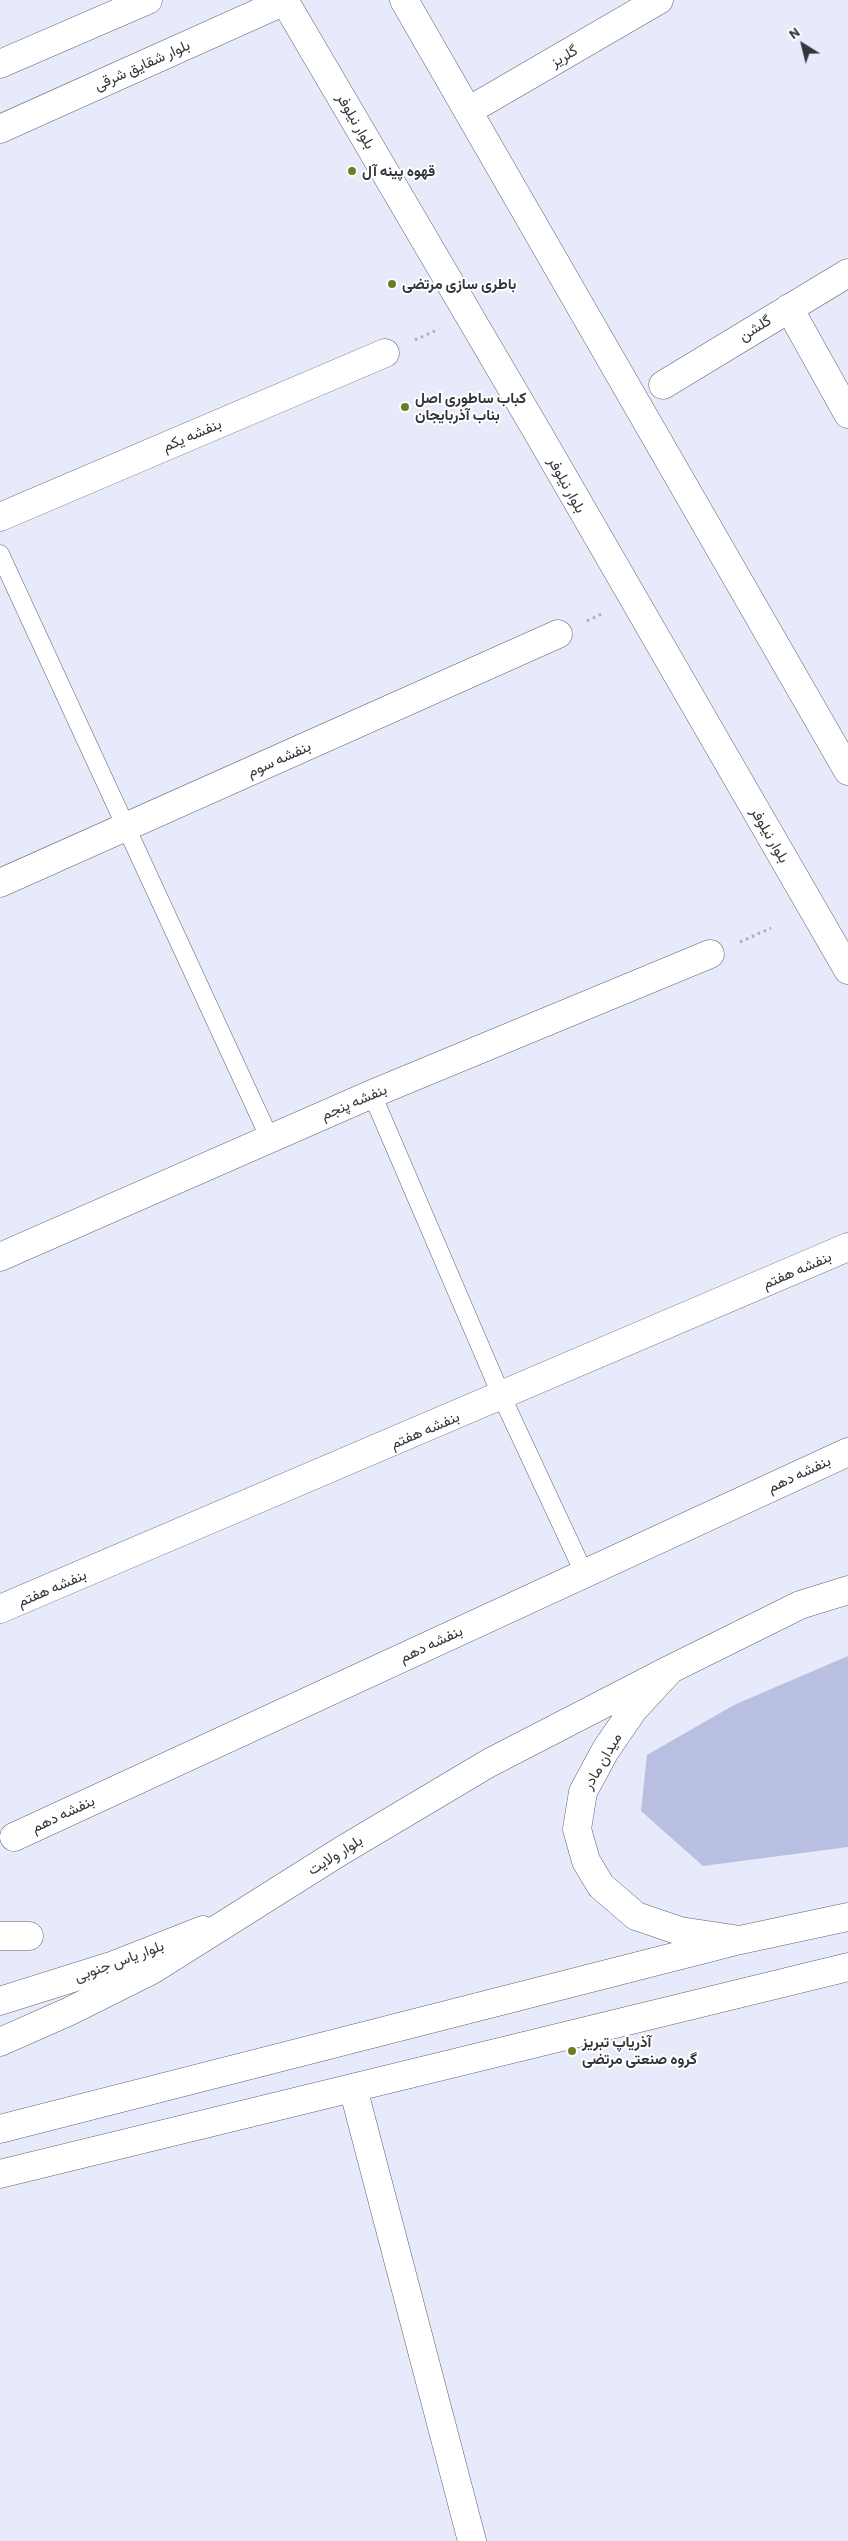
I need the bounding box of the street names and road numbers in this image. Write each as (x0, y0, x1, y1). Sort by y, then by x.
street label: بلوار شقایق شرقی (91, 36, 193, 94)
street label: گلریز (547, 41, 581, 71)
street label: بلوار نیلوفر (333, 90, 379, 152)
street label: گلشن (735, 311, 775, 345)
street label: بنفشه یکم (160, 415, 224, 455)
street label: بلوار نیلوفر (544, 454, 590, 516)
street label: بنفشه سوم (244, 737, 314, 781)
street label: بلوار نیلوفر (747, 804, 793, 866)
street label: بنفشه پنجم (318, 1080, 390, 1124)
street label: بنفشه هفتم (760, 1247, 834, 1293)
street label: بنفشه هفتم (388, 1407, 462, 1453)
street label: بنفشه دهم (765, 1452, 833, 1496)
street label: بنفشه هفتم (15, 1565, 89, 1611)
street label: بنفشه دهم (397, 1622, 465, 1666)
street label: میدان مادر (579, 1730, 625, 1792)
street label: بنفشه دهم (29, 1792, 97, 1836)
street label: بلوار ولایت (304, 1831, 366, 1879)
street label: بلوار یاس جنوبی (72, 1936, 166, 1986)

